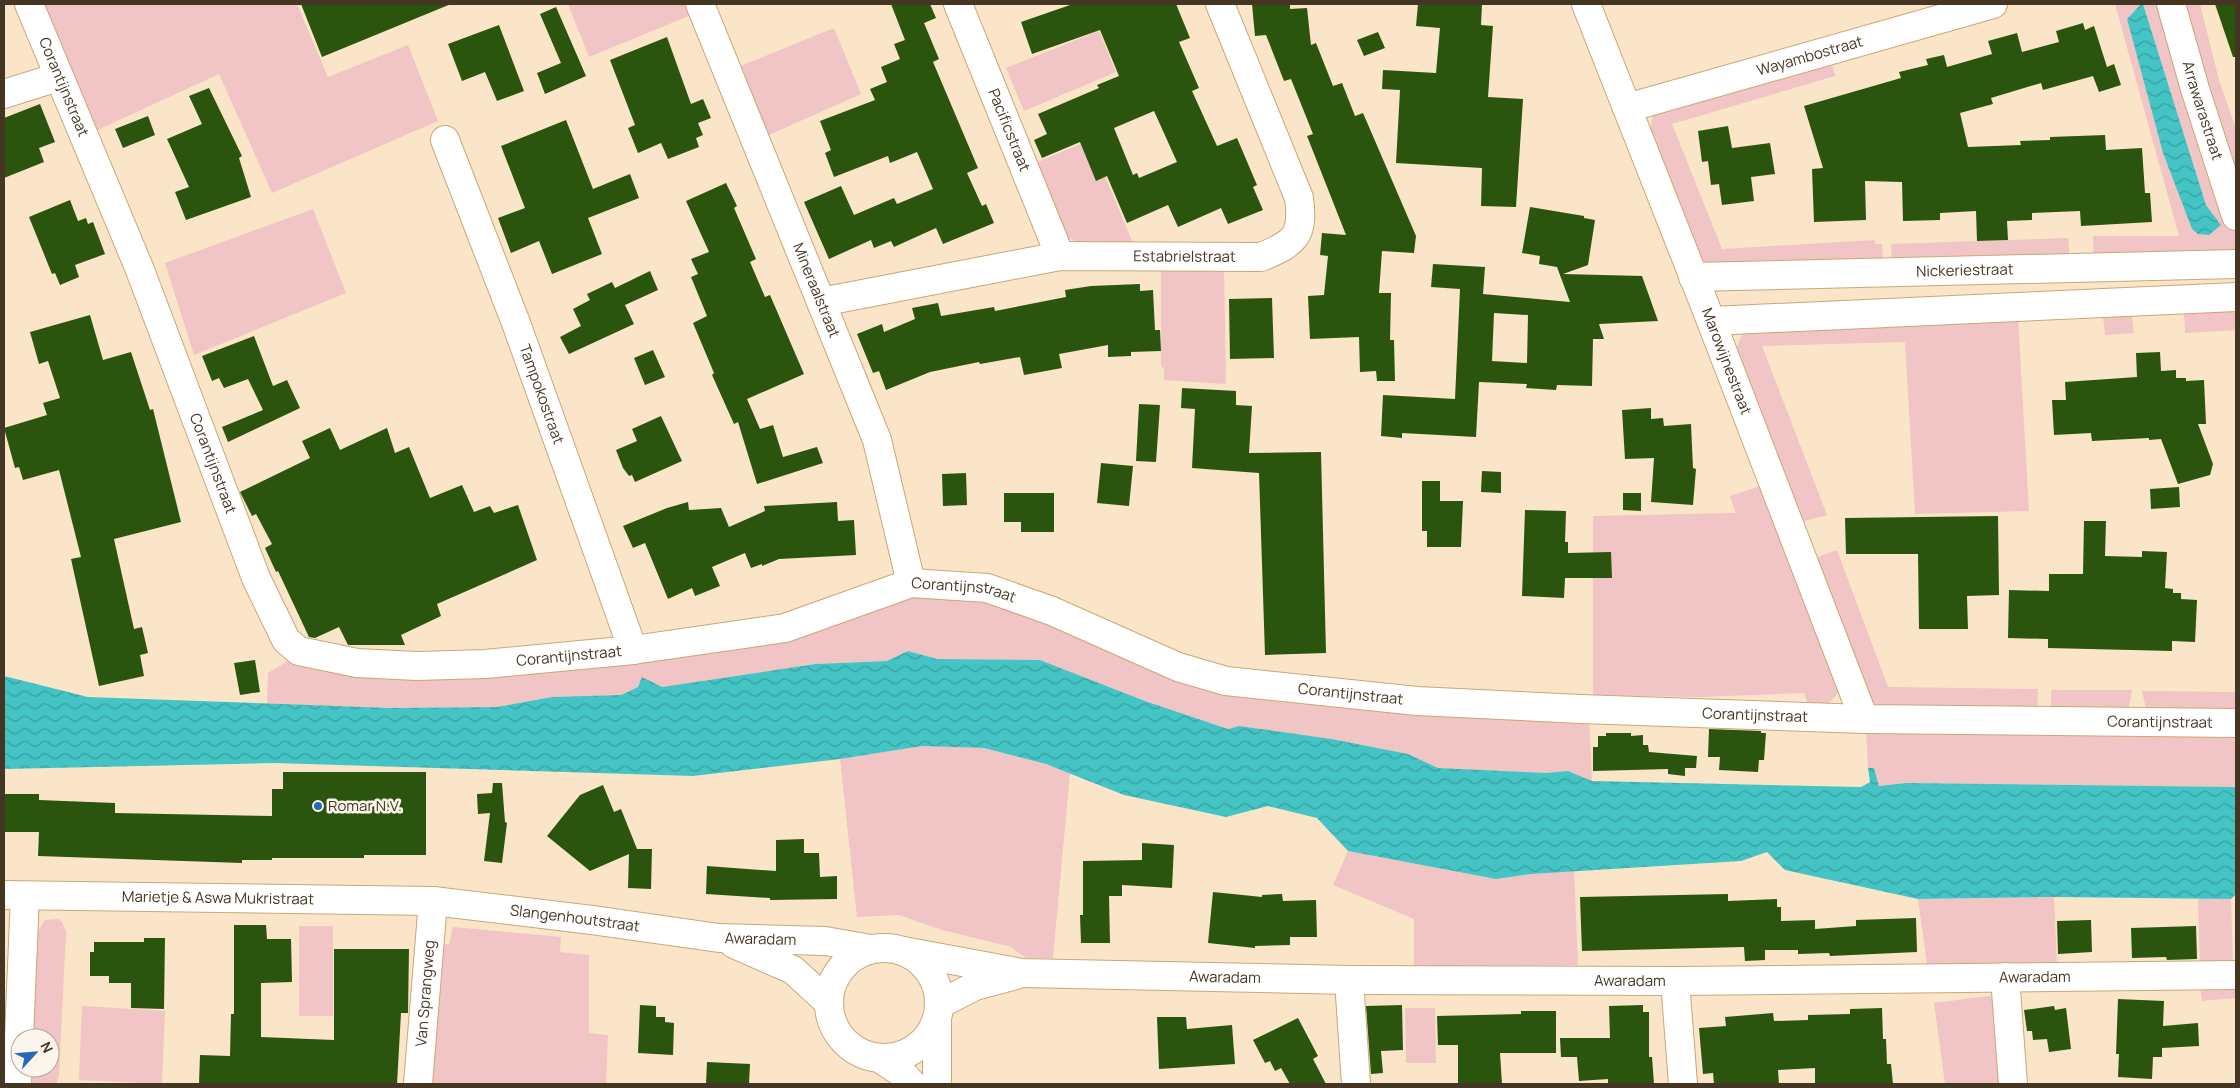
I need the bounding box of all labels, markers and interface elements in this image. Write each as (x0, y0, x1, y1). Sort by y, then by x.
street label: Wayambostraat (1754, 31, 1865, 81)
street label: Corantijnstraat (34, 34, 94, 140)
street label: Arrawarastraat (2178, 58, 2228, 162)
street label: Pacificstraat (983, 85, 1036, 174)
street label: Mineraalstraat (788, 239, 845, 341)
street label: Estabrielstraat (1133, 245, 1236, 267)
street label: Nickeriestraat (1916, 258, 2014, 282)
street label: Marowijnestraat (1697, 305, 1757, 418)
street label: Tampokostraat (514, 341, 569, 447)
street label: Corantijnstraat (185, 410, 242, 517)
street label: Corantijnstraat (911, 572, 1019, 607)
street label: Corantijnstraat (515, 640, 623, 671)
street label: Corantijnstraat (1297, 678, 1405, 710)
street label: Corantijnstraat (1702, 702, 1808, 727)
street label: Corantijnstraat (2107, 711, 2213, 733)
place label: Romar N.V. (328, 795, 402, 816)
marker: Romar N.V. (312, 800, 324, 812)
street label: Marietje & Aswa Mukristraat (122, 886, 314, 909)
street label: Slangenhoutstraat (509, 899, 641, 937)
street label: Awaradam (724, 927, 797, 950)
street label: Van Sprangweg (410, 939, 440, 1047)
street label: Awaradam (1189, 966, 1261, 988)
street label: Awaradam (1999, 966, 2071, 988)
street label: Awaradam (1594, 970, 1666, 991)
north arrow (10, 1028, 60, 1078)
text: N (36, 1038, 58, 1056)

